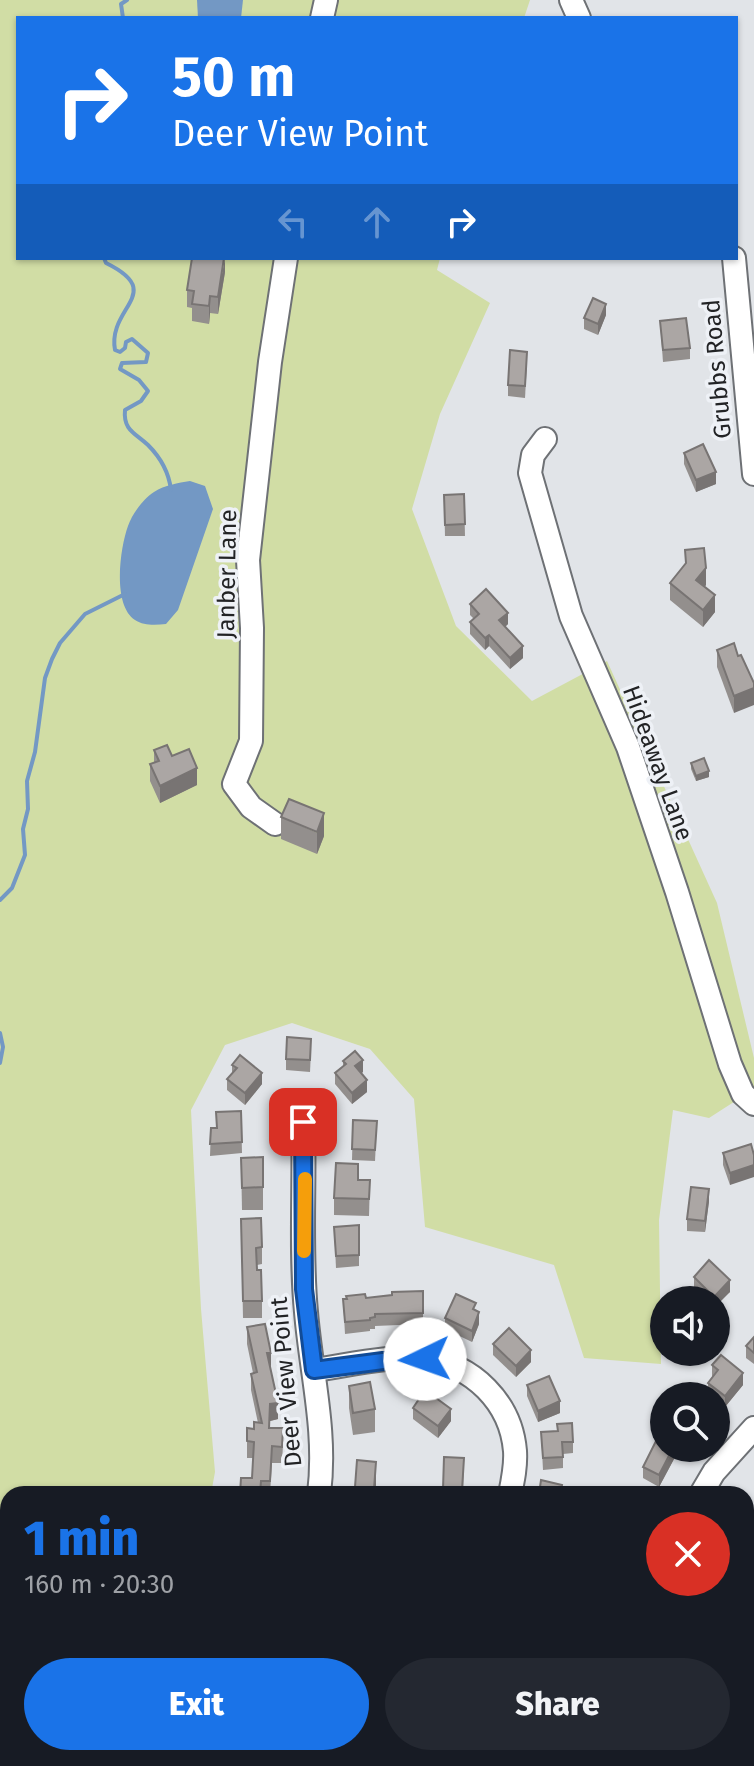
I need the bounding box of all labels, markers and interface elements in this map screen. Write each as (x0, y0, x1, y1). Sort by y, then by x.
text: 50 m (172, 44, 295, 111)
icon: right (40, 48, 144, 152)
text: Deer View Point (172, 112, 428, 156)
icon: left (271, 200, 315, 244)
icon: ahead (355, 200, 399, 244)
icon: right (439, 200, 483, 244)
street label: Grubbs Road (697, 298, 737, 440)
street label: Janber Lane (212, 509, 242, 639)
street label: Hideaway Lane (617, 682, 699, 844)
pin (269, 1088, 337, 1156)
icon: arrive (281, 1100, 325, 1144)
map controls (650, 1286, 730, 1462)
button: sound (650, 1286, 730, 1366)
street label: Deer View Point (265, 1295, 307, 1468)
position arrow (383, 1317, 467, 1401)
button: search (650, 1382, 730, 1462)
text: 1 min (24, 1510, 139, 1568)
button: close (646, 1512, 730, 1596)
text: 160 m · 20:30 (24, 1569, 174, 1600)
button: Exit (24, 1658, 369, 1750)
button: Share (385, 1658, 730, 1750)

